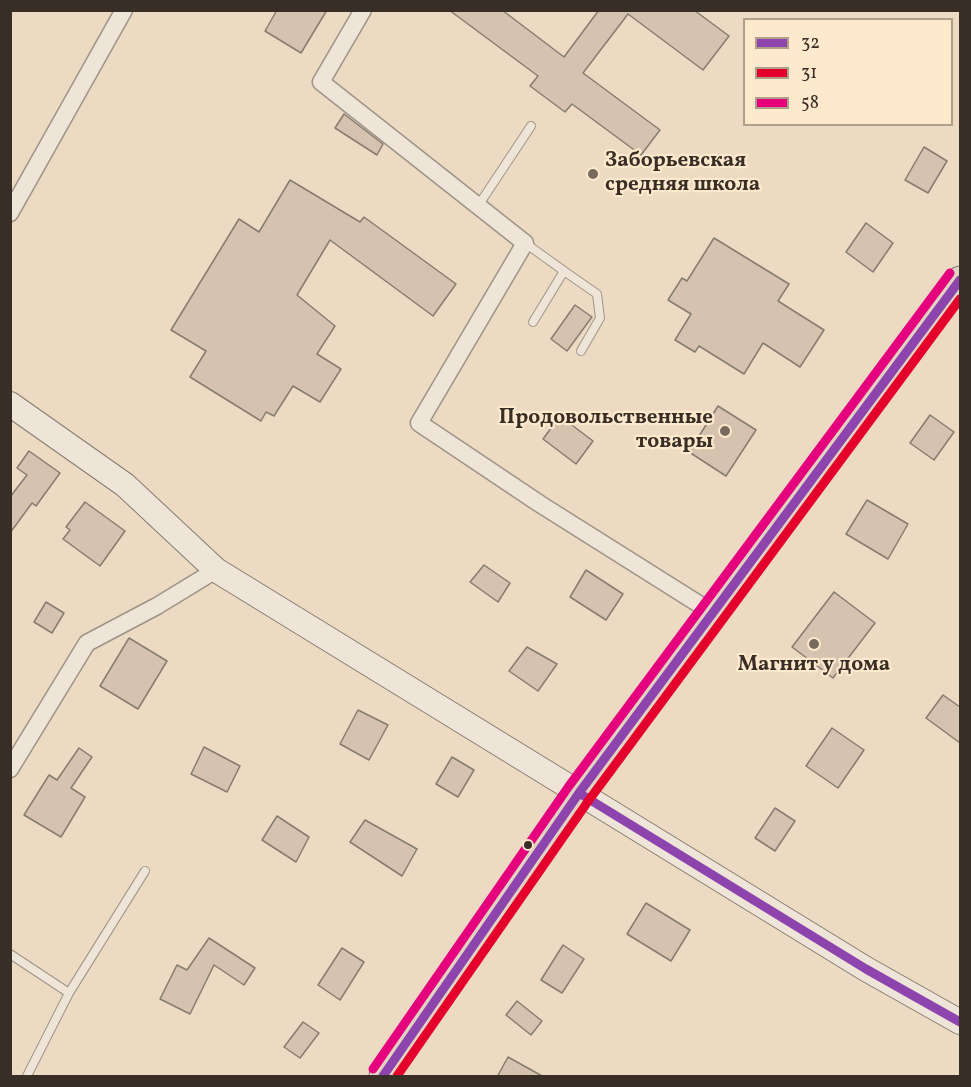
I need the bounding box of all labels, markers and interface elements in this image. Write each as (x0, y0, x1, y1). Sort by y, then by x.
legend (743, 18, 953, 126)
text: 32 (801, 31, 820, 56)
text: 31 (801, 61, 817, 86)
text: 58 (801, 91, 819, 116)
place label: Заборьевская средняя школа (605, 149, 760, 199)
marker: Заборьевская средняя школа (586, 167, 600, 181)
place label: Продовольственные товары (499, 406, 713, 456)
marker: Продовольственные товары (718, 424, 732, 438)
marker: Магнит у дома (807, 637, 821, 651)
place label: Магнит у дома (738, 653, 890, 679)
unlabelled marker (522, 839, 534, 851)

